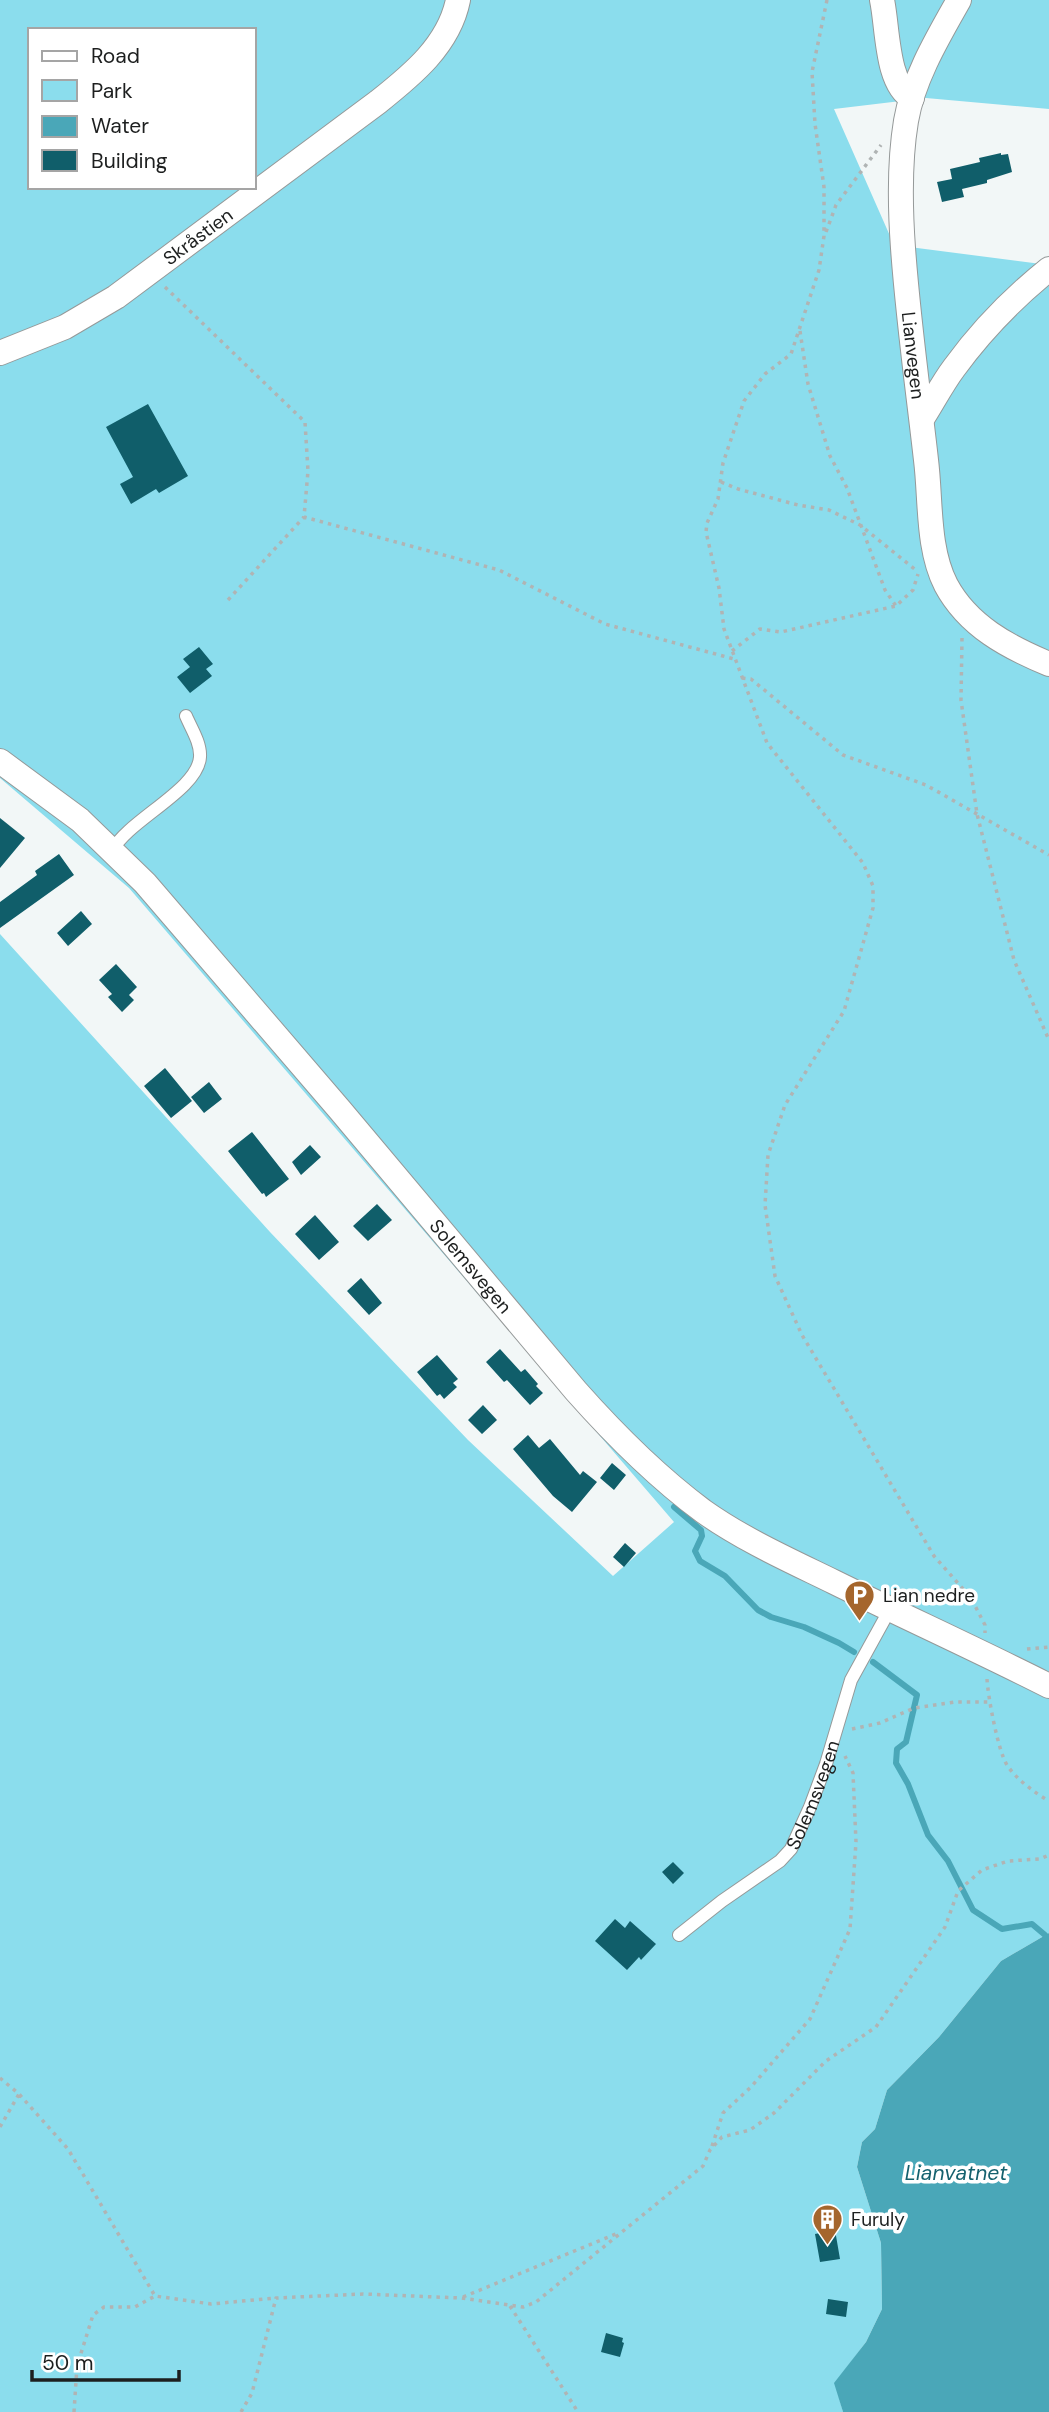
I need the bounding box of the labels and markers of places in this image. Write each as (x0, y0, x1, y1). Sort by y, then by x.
parking icon: Lian nedre (843, 1578, 877, 1622)
place label: Lian nedre (883, 1583, 975, 1608)
building icon: Furuly (811, 2202, 845, 2246)
place label: Furuly (851, 2207, 905, 2232)

